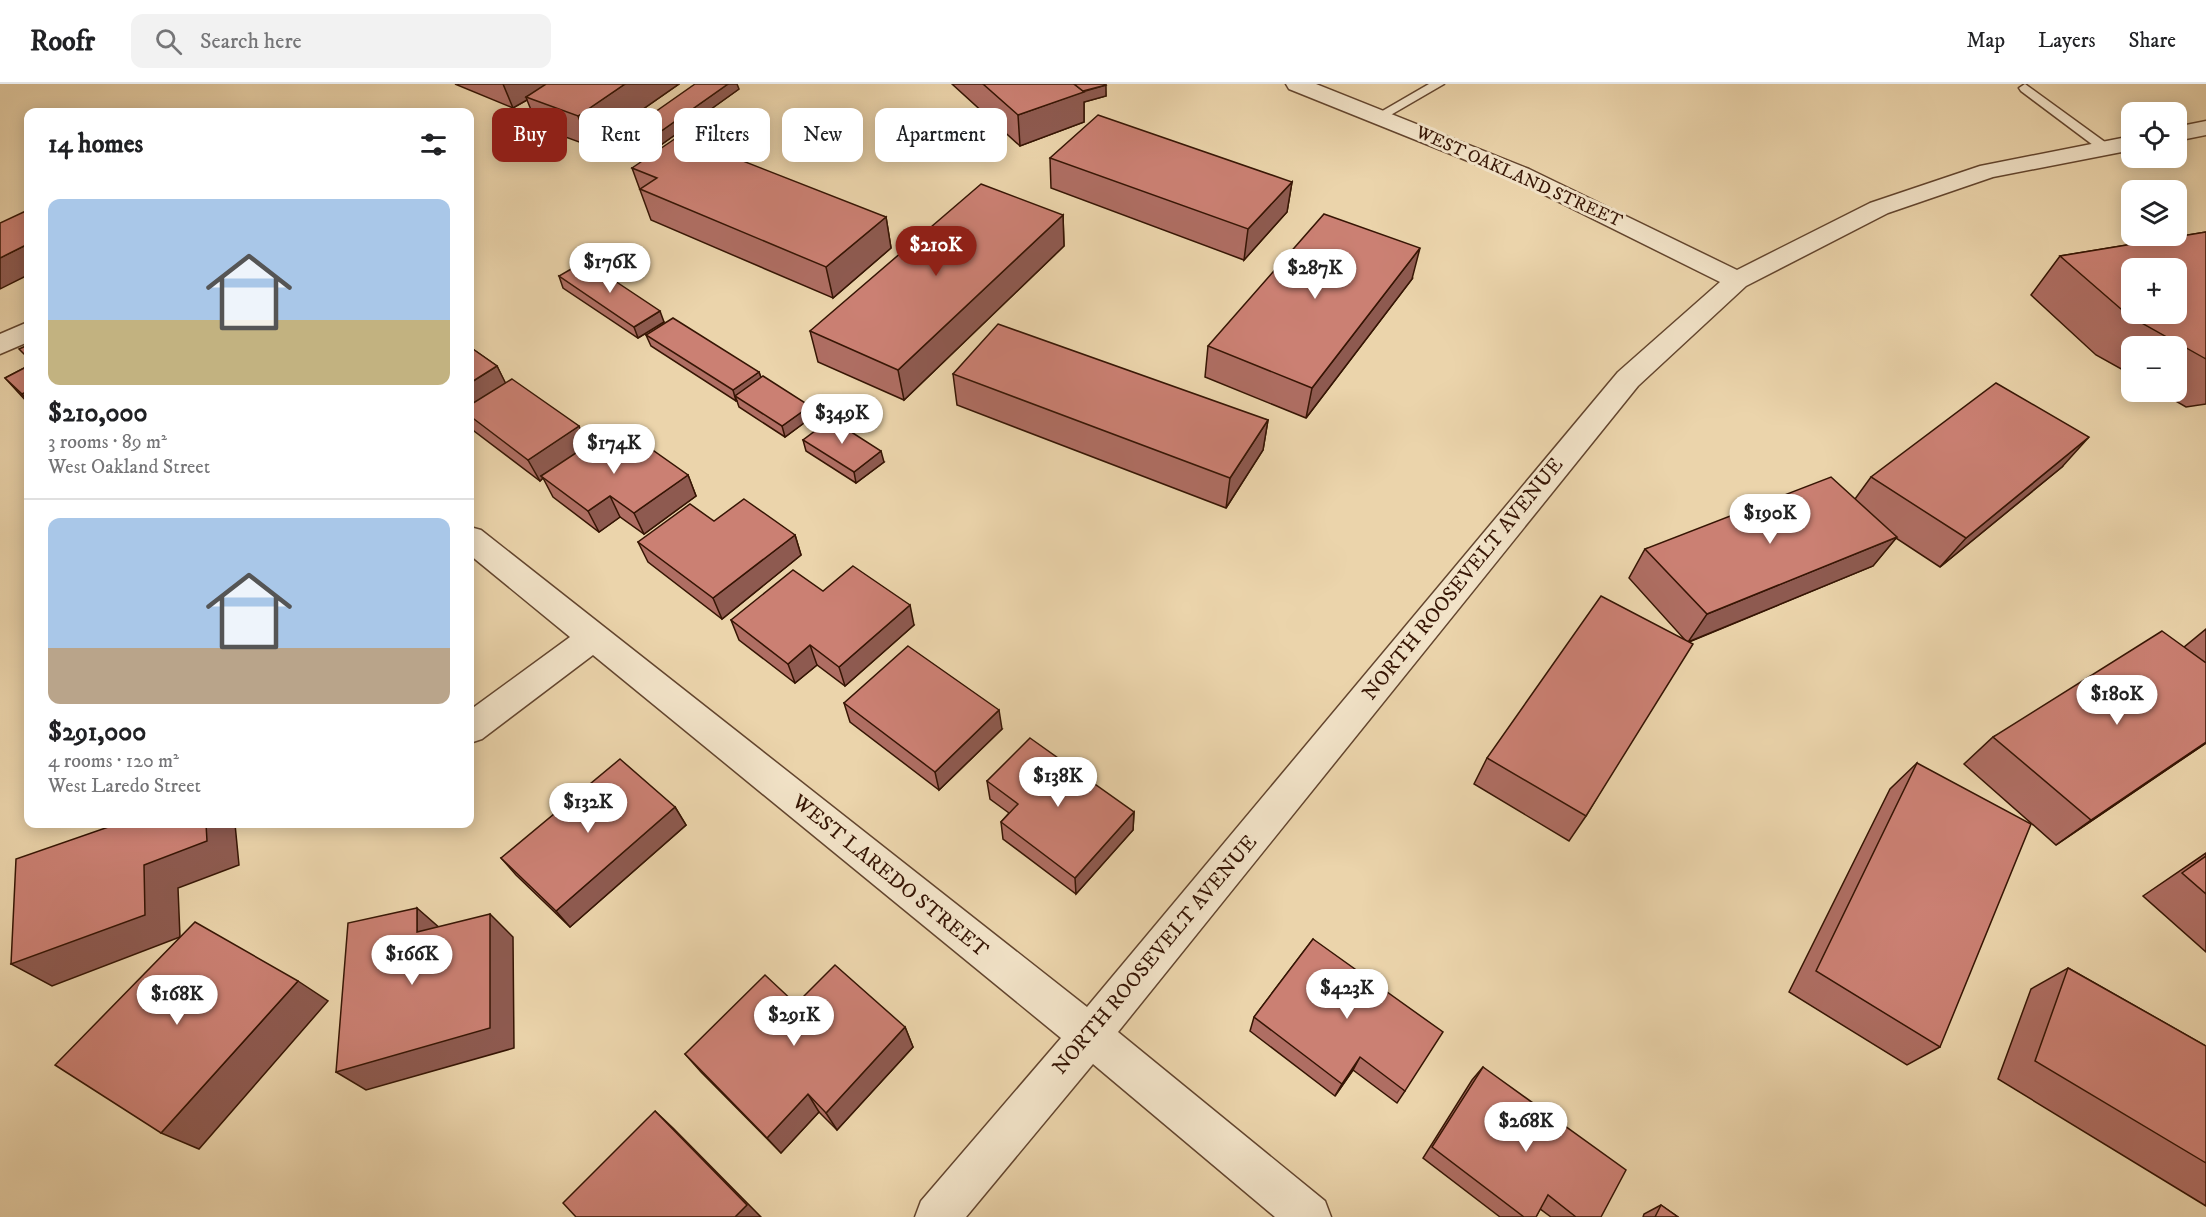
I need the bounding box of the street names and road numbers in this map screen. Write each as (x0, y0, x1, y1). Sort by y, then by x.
street label: WEST OAKLAND STREET (1411, 121, 1626, 233)
street label: NORTH ROOSEVELT AVENUE (1357, 452, 1569, 706)
street label: WEST LAREDO STREET (786, 788, 993, 963)
street label: NORTH ROOSEVELT AVENUE (1047, 830, 1263, 1080)

